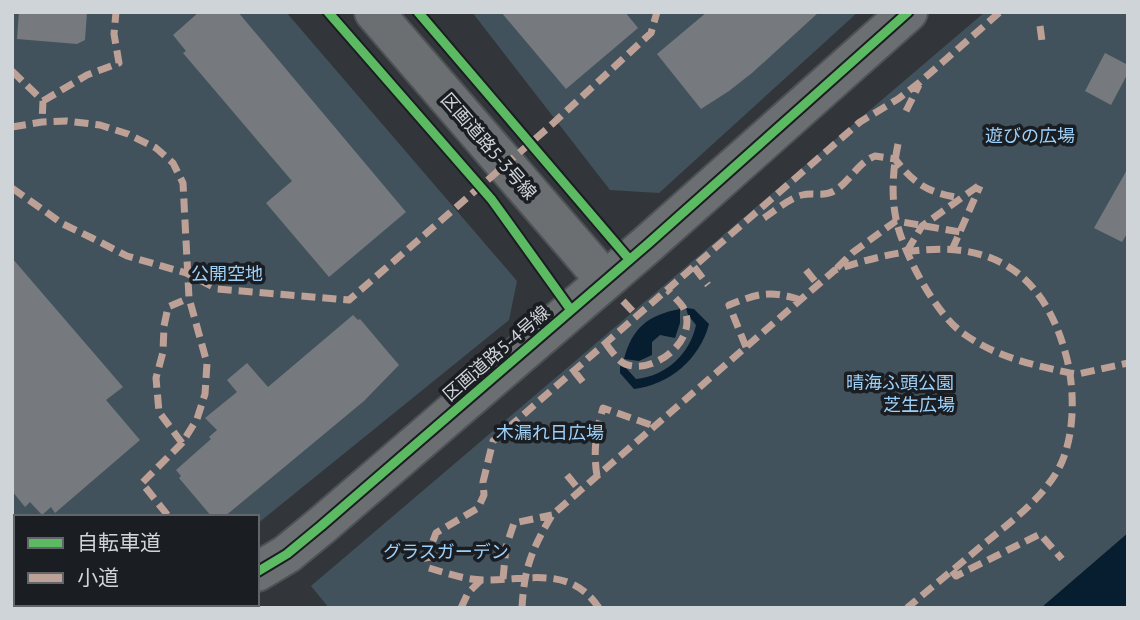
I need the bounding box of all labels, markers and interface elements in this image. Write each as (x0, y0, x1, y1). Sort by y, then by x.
street label: 区画道路5-3号線 (436, 88, 542, 204)
park label: 遊びの広場 (985, 124, 1075, 147)
park label: 公開空地 (191, 262, 263, 285)
street label: 区画道路5-4号線 (438, 300, 554, 406)
park label: 晴海ふ頭公園 (846, 371, 954, 394)
park label: 芝生広場 (883, 393, 955, 416)
park label: 木漏れ日広場 (496, 421, 604, 444)
legend (14, 515, 259, 606)
text: 自転車道 (77, 529, 161, 556)
park label: グラスガーデン (383, 540, 509, 563)
text: 小道 (77, 564, 119, 591)

